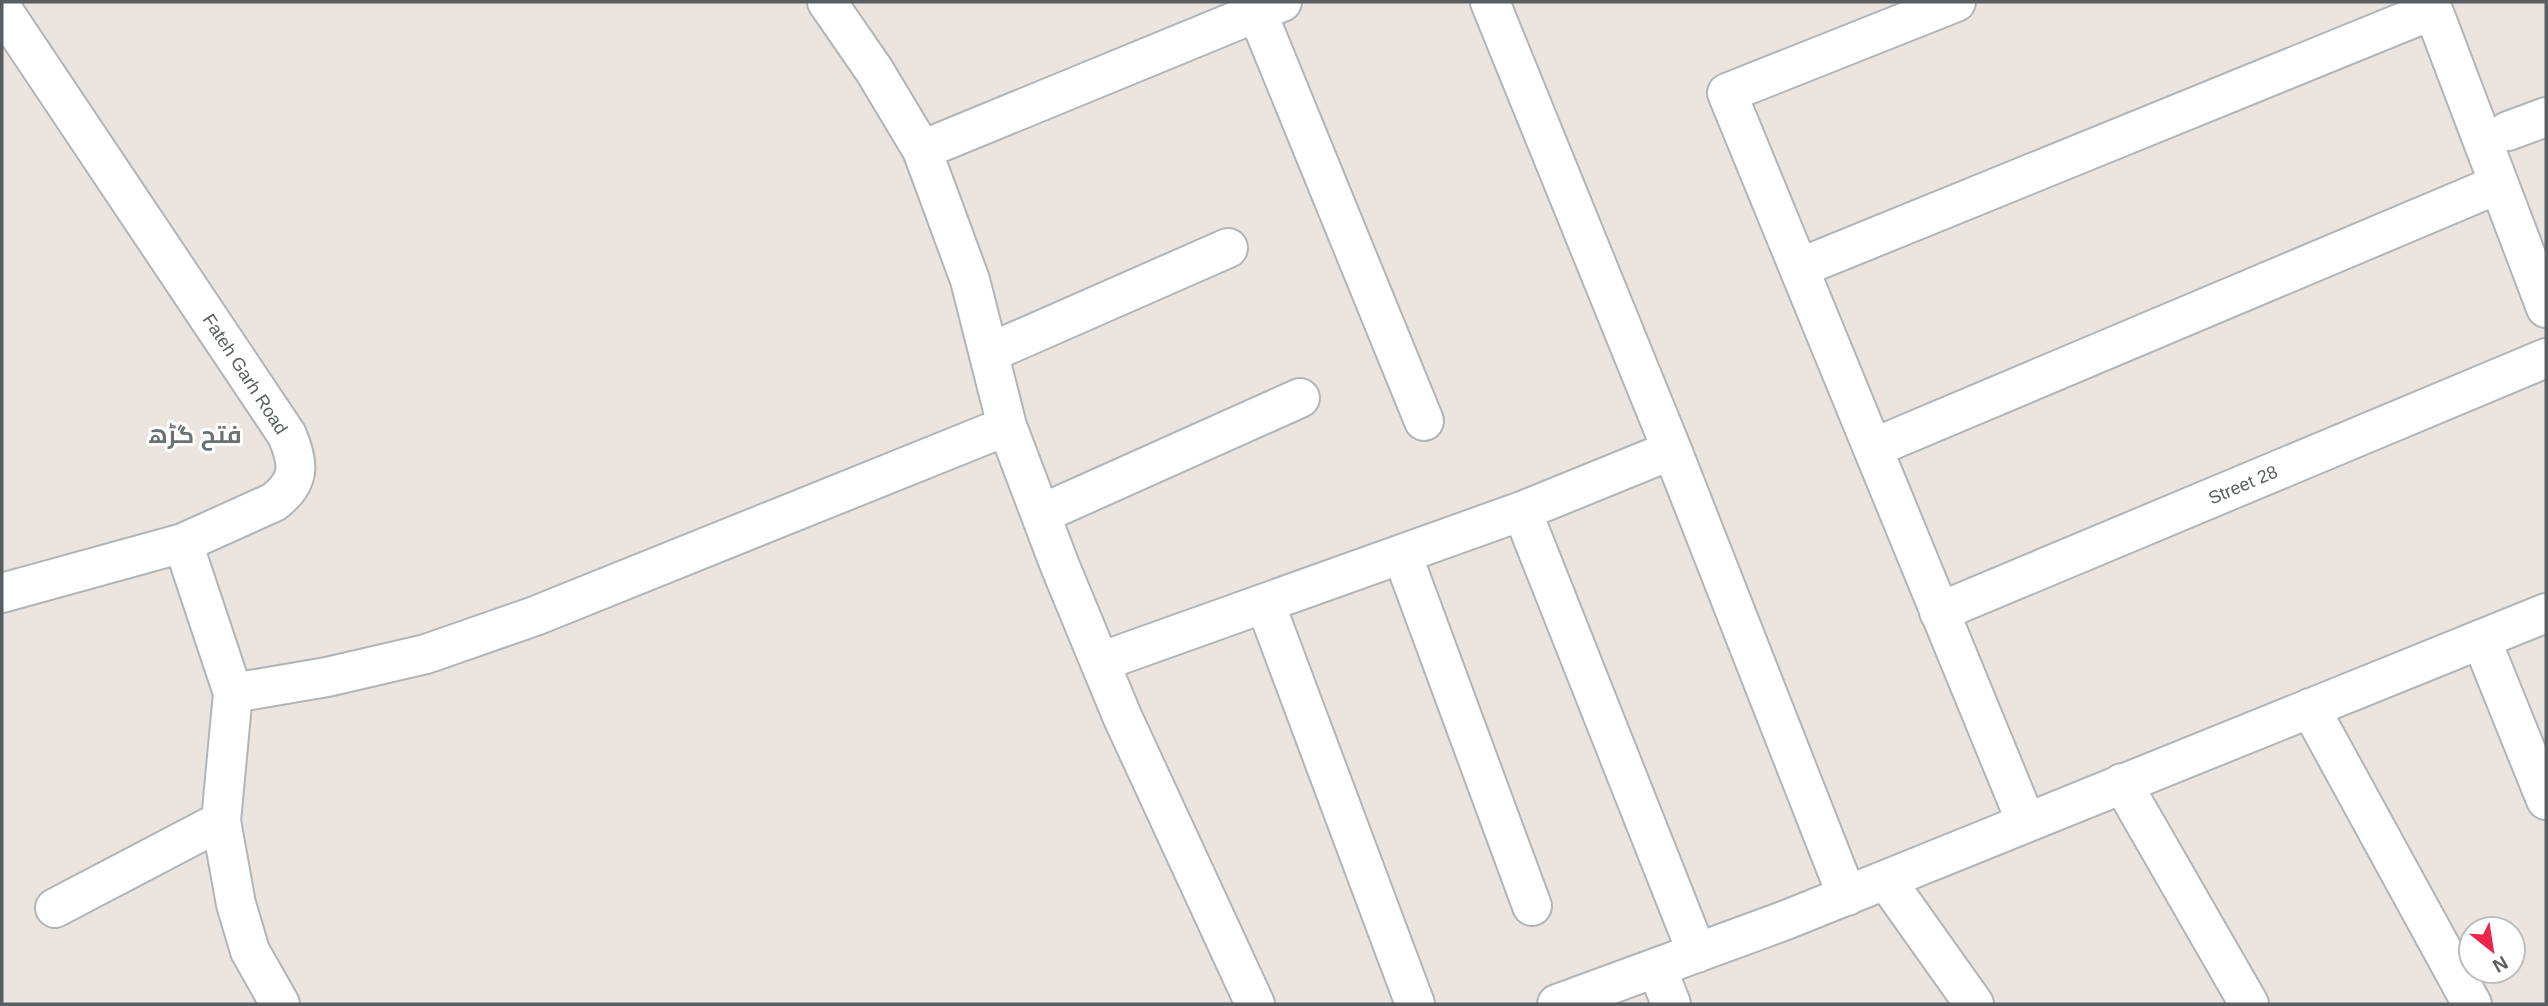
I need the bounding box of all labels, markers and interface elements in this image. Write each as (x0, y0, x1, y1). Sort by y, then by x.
street label: Fateh Garh Road (199, 310, 291, 438)
district label: فتح گڑھ (148, 421, 242, 451)
street label: Street 28 (2205, 462, 2281, 508)
north arrow (2457, 915, 2527, 985)
text: N (2489, 952, 2511, 977)

